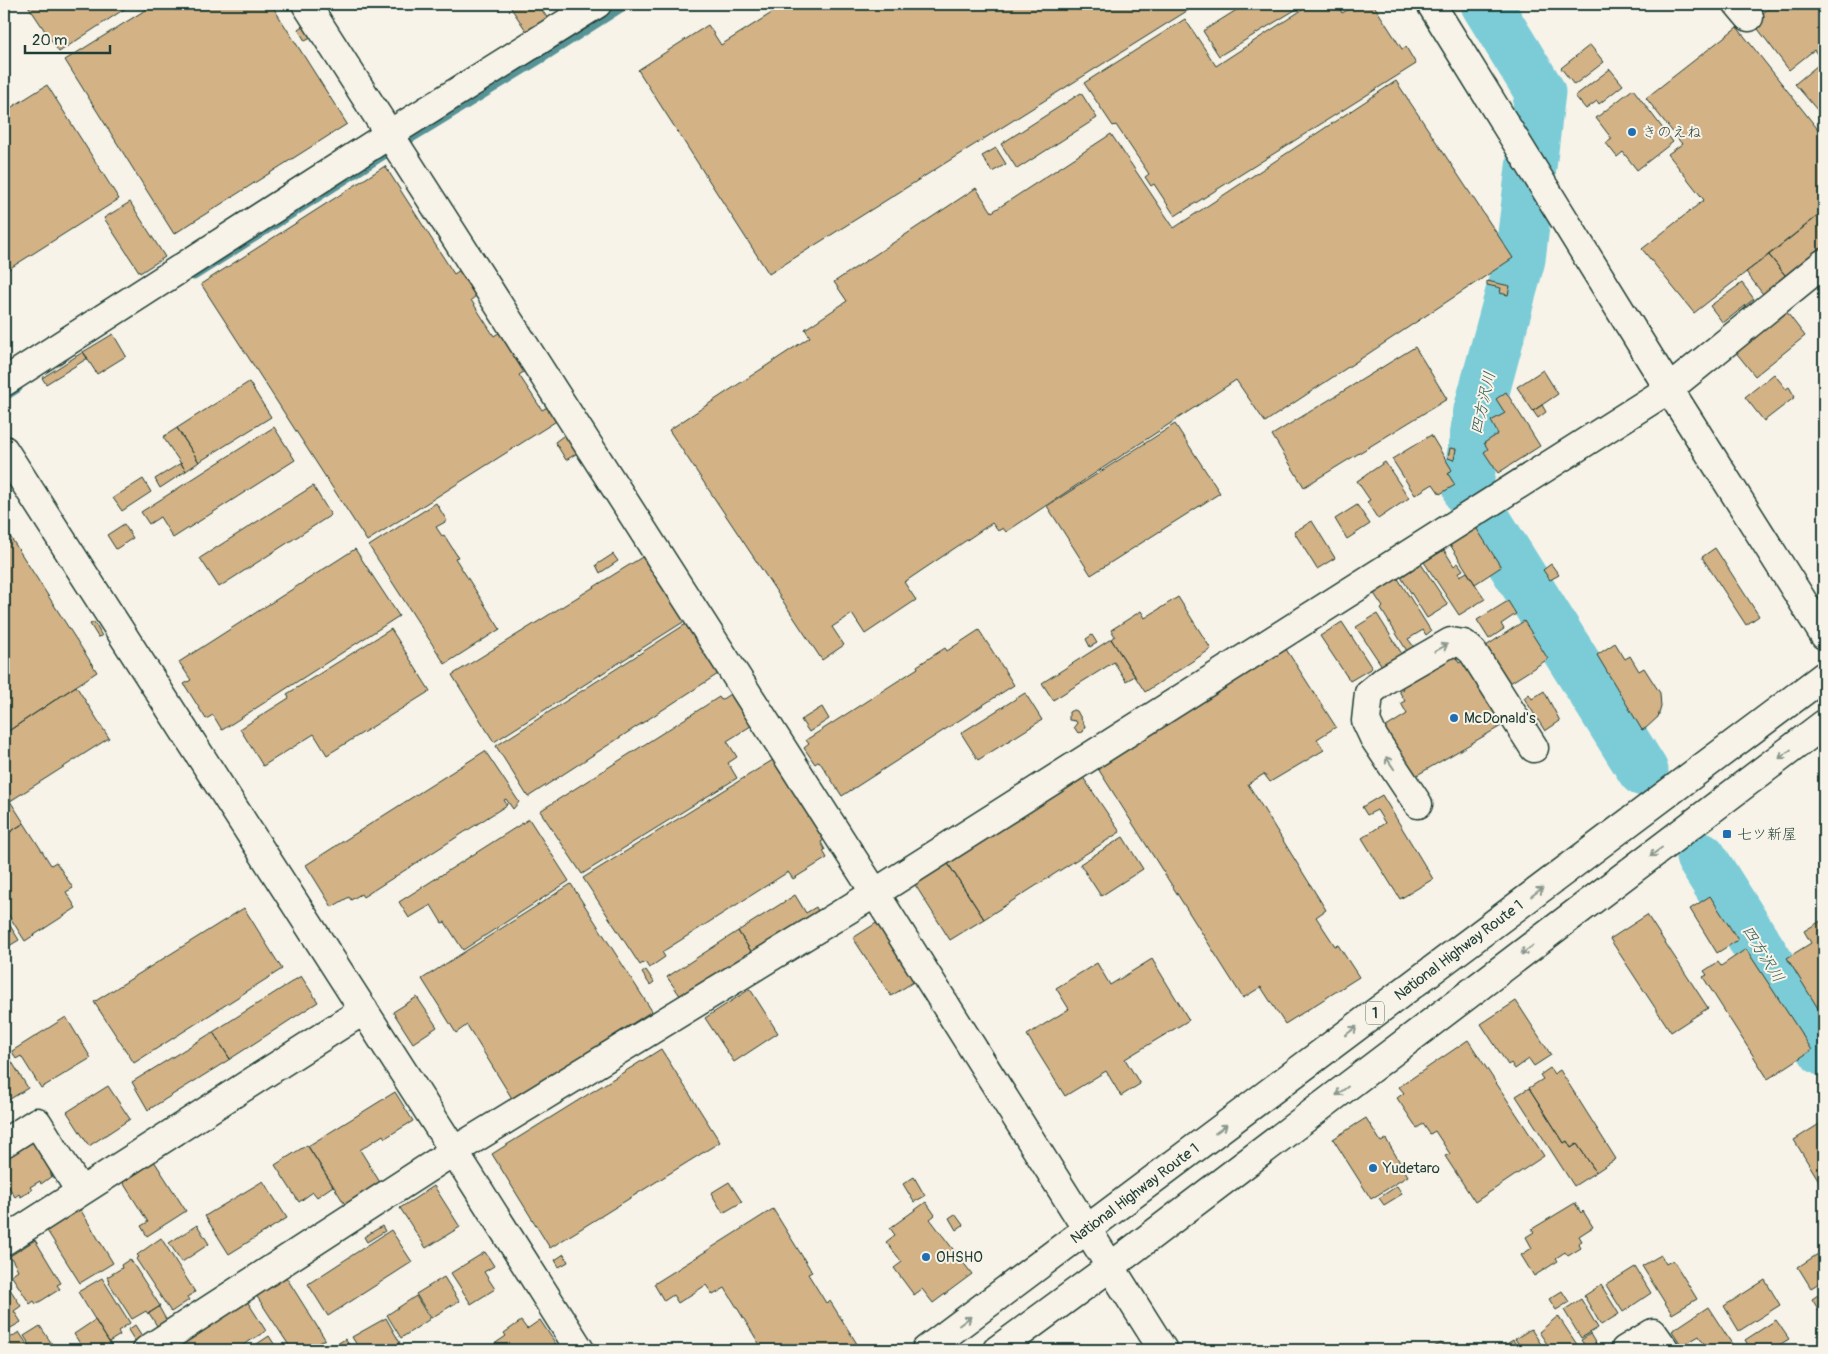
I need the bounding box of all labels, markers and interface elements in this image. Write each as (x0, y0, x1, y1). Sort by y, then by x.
scale bar (25, 22, 110, 54)
text: 20 m (32, 31, 67, 50)
place label: きのえね (1642, 123, 1702, 142)
marker: きのえね (1626, 126, 1638, 138)
water label: 四方沢川 (1466, 370, 1500, 436)
one-way arrow (1433, 642, 1448, 652)
place label: McDonald's (1464, 709, 1536, 728)
marker: McDonald's (1448, 712, 1460, 724)
one-way arrow (1779, 748, 1792, 759)
one-way arrow (1385, 756, 1396, 770)
place label: 七ツ新屋 (1737, 825, 1797, 844)
marker: 七ツ新屋 (1721, 828, 1733, 840)
one-way arrow (1649, 847, 1663, 857)
one-way arrow (1530, 887, 1544, 897)
street label: National Highway Route 1 (1390, 896, 1527, 1005)
water label: 四方沢川 (1738, 922, 1788, 986)
one-way arrow (1521, 945, 1534, 956)
road number: 1 (1366, 1001, 1384, 1024)
one-way arrow (1344, 1026, 1357, 1037)
one-way arrow (1335, 1086, 1349, 1096)
one-way arrow (1214, 1124, 1228, 1134)
street label: National Highway Route 1 (1067, 1139, 1203, 1248)
place label: Yudetaro (1382, 1159, 1440, 1178)
marker: Yudetaro (1367, 1162, 1379, 1174)
place label: OHSHO (936, 1248, 983, 1267)
marker: OHSHO (920, 1251, 932, 1263)
one-way arrow (958, 1316, 972, 1326)

